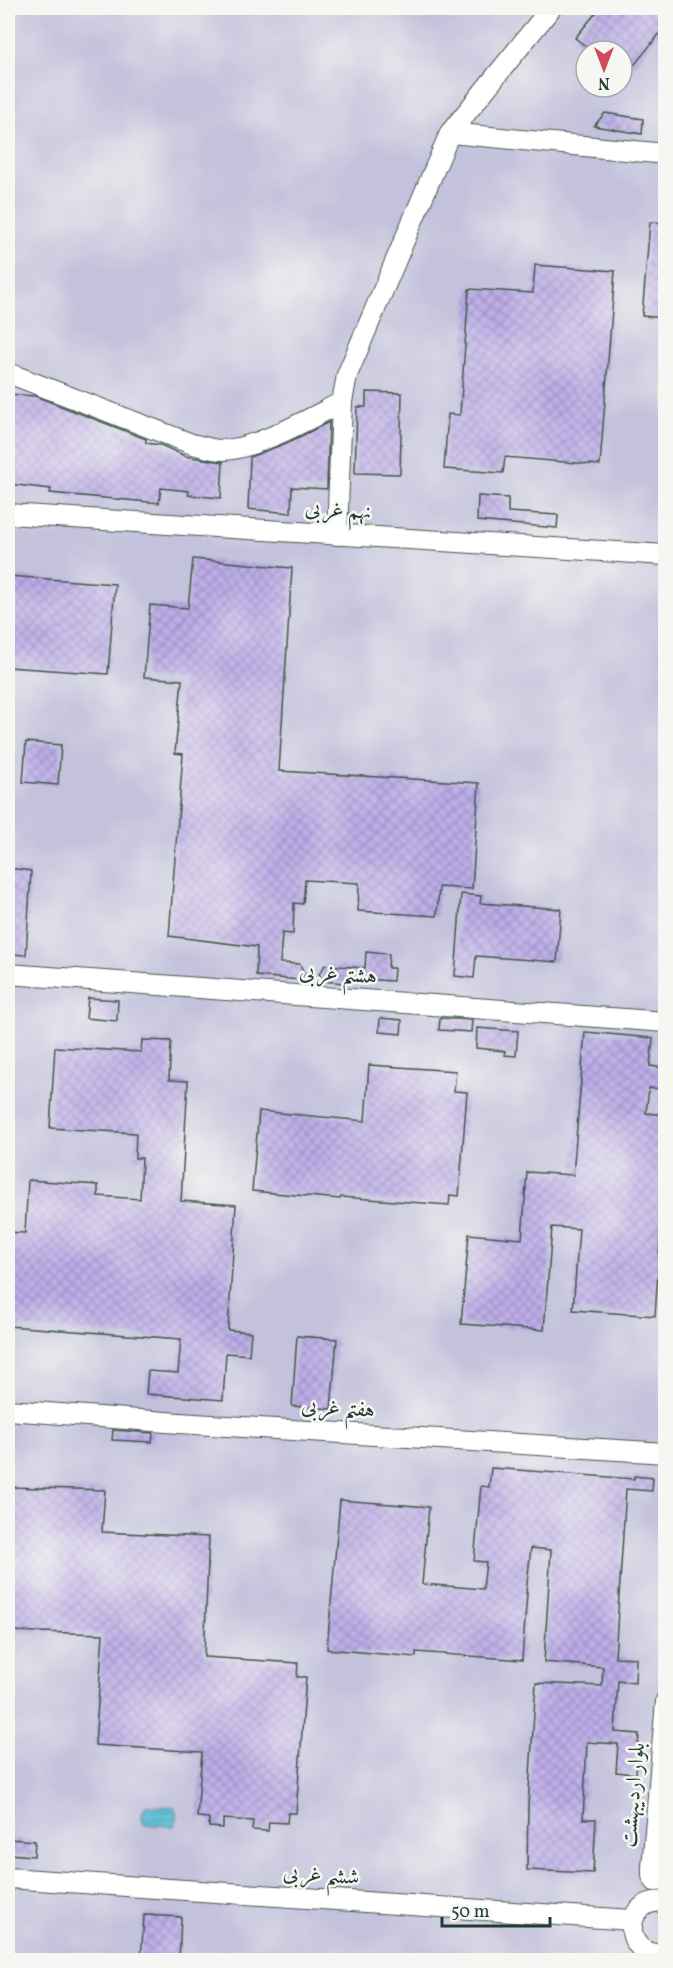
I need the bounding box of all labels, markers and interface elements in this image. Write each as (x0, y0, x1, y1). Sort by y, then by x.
north arrow (574, 39, 634, 99)
text: N (598, 71, 610, 93)
street label: نهم غربی (304, 493, 372, 532)
street label: هشتم غربی (298, 957, 378, 997)
street label: هفتم غربی (300, 1391, 376, 1431)
street label: بلوار اردیبهشت (614, 1741, 654, 1849)
street label: ششم غربی (281, 1858, 360, 1898)
scale bar (442, 1890, 550, 1928)
text: 50 m (451, 1900, 490, 1925)

